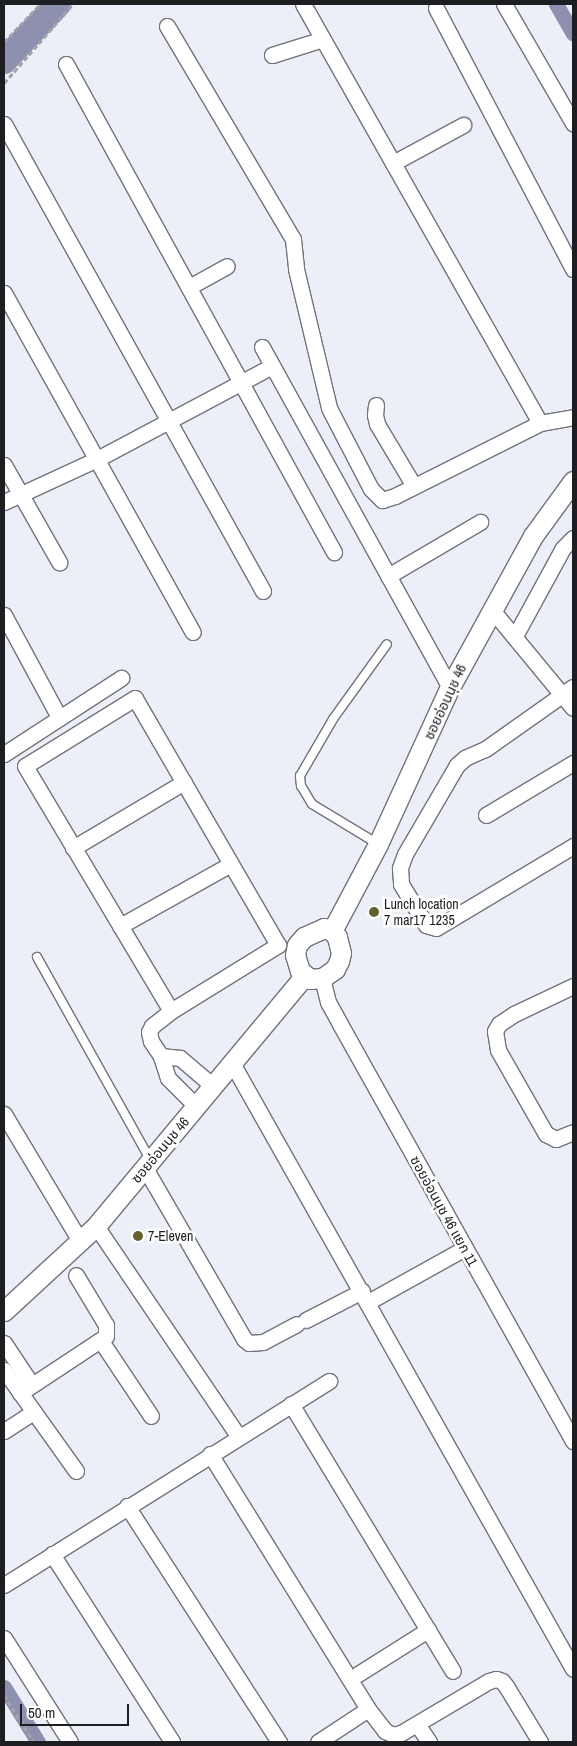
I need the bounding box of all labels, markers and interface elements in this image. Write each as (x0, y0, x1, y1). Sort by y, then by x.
street label: ซอยอ่อนนุช 46 (420, 662, 470, 742)
place label: Lunch location 7 mar17 1235 (384, 896, 459, 929)
marker: Lunch location 7 mar17 1235 (368, 906, 380, 918)
street label: ซอยอ่อนนุช 46 (128, 1114, 192, 1186)
street label: ซอยอ่อนนุช 46 แยก 11 (407, 1153, 481, 1269)
place label: 7-Eleven (148, 1228, 193, 1244)
marker: 7-Eleven (132, 1230, 144, 1242)
scale bar (22, 1694, 131, 1726)
text: 50 m (28, 1702, 55, 1723)

